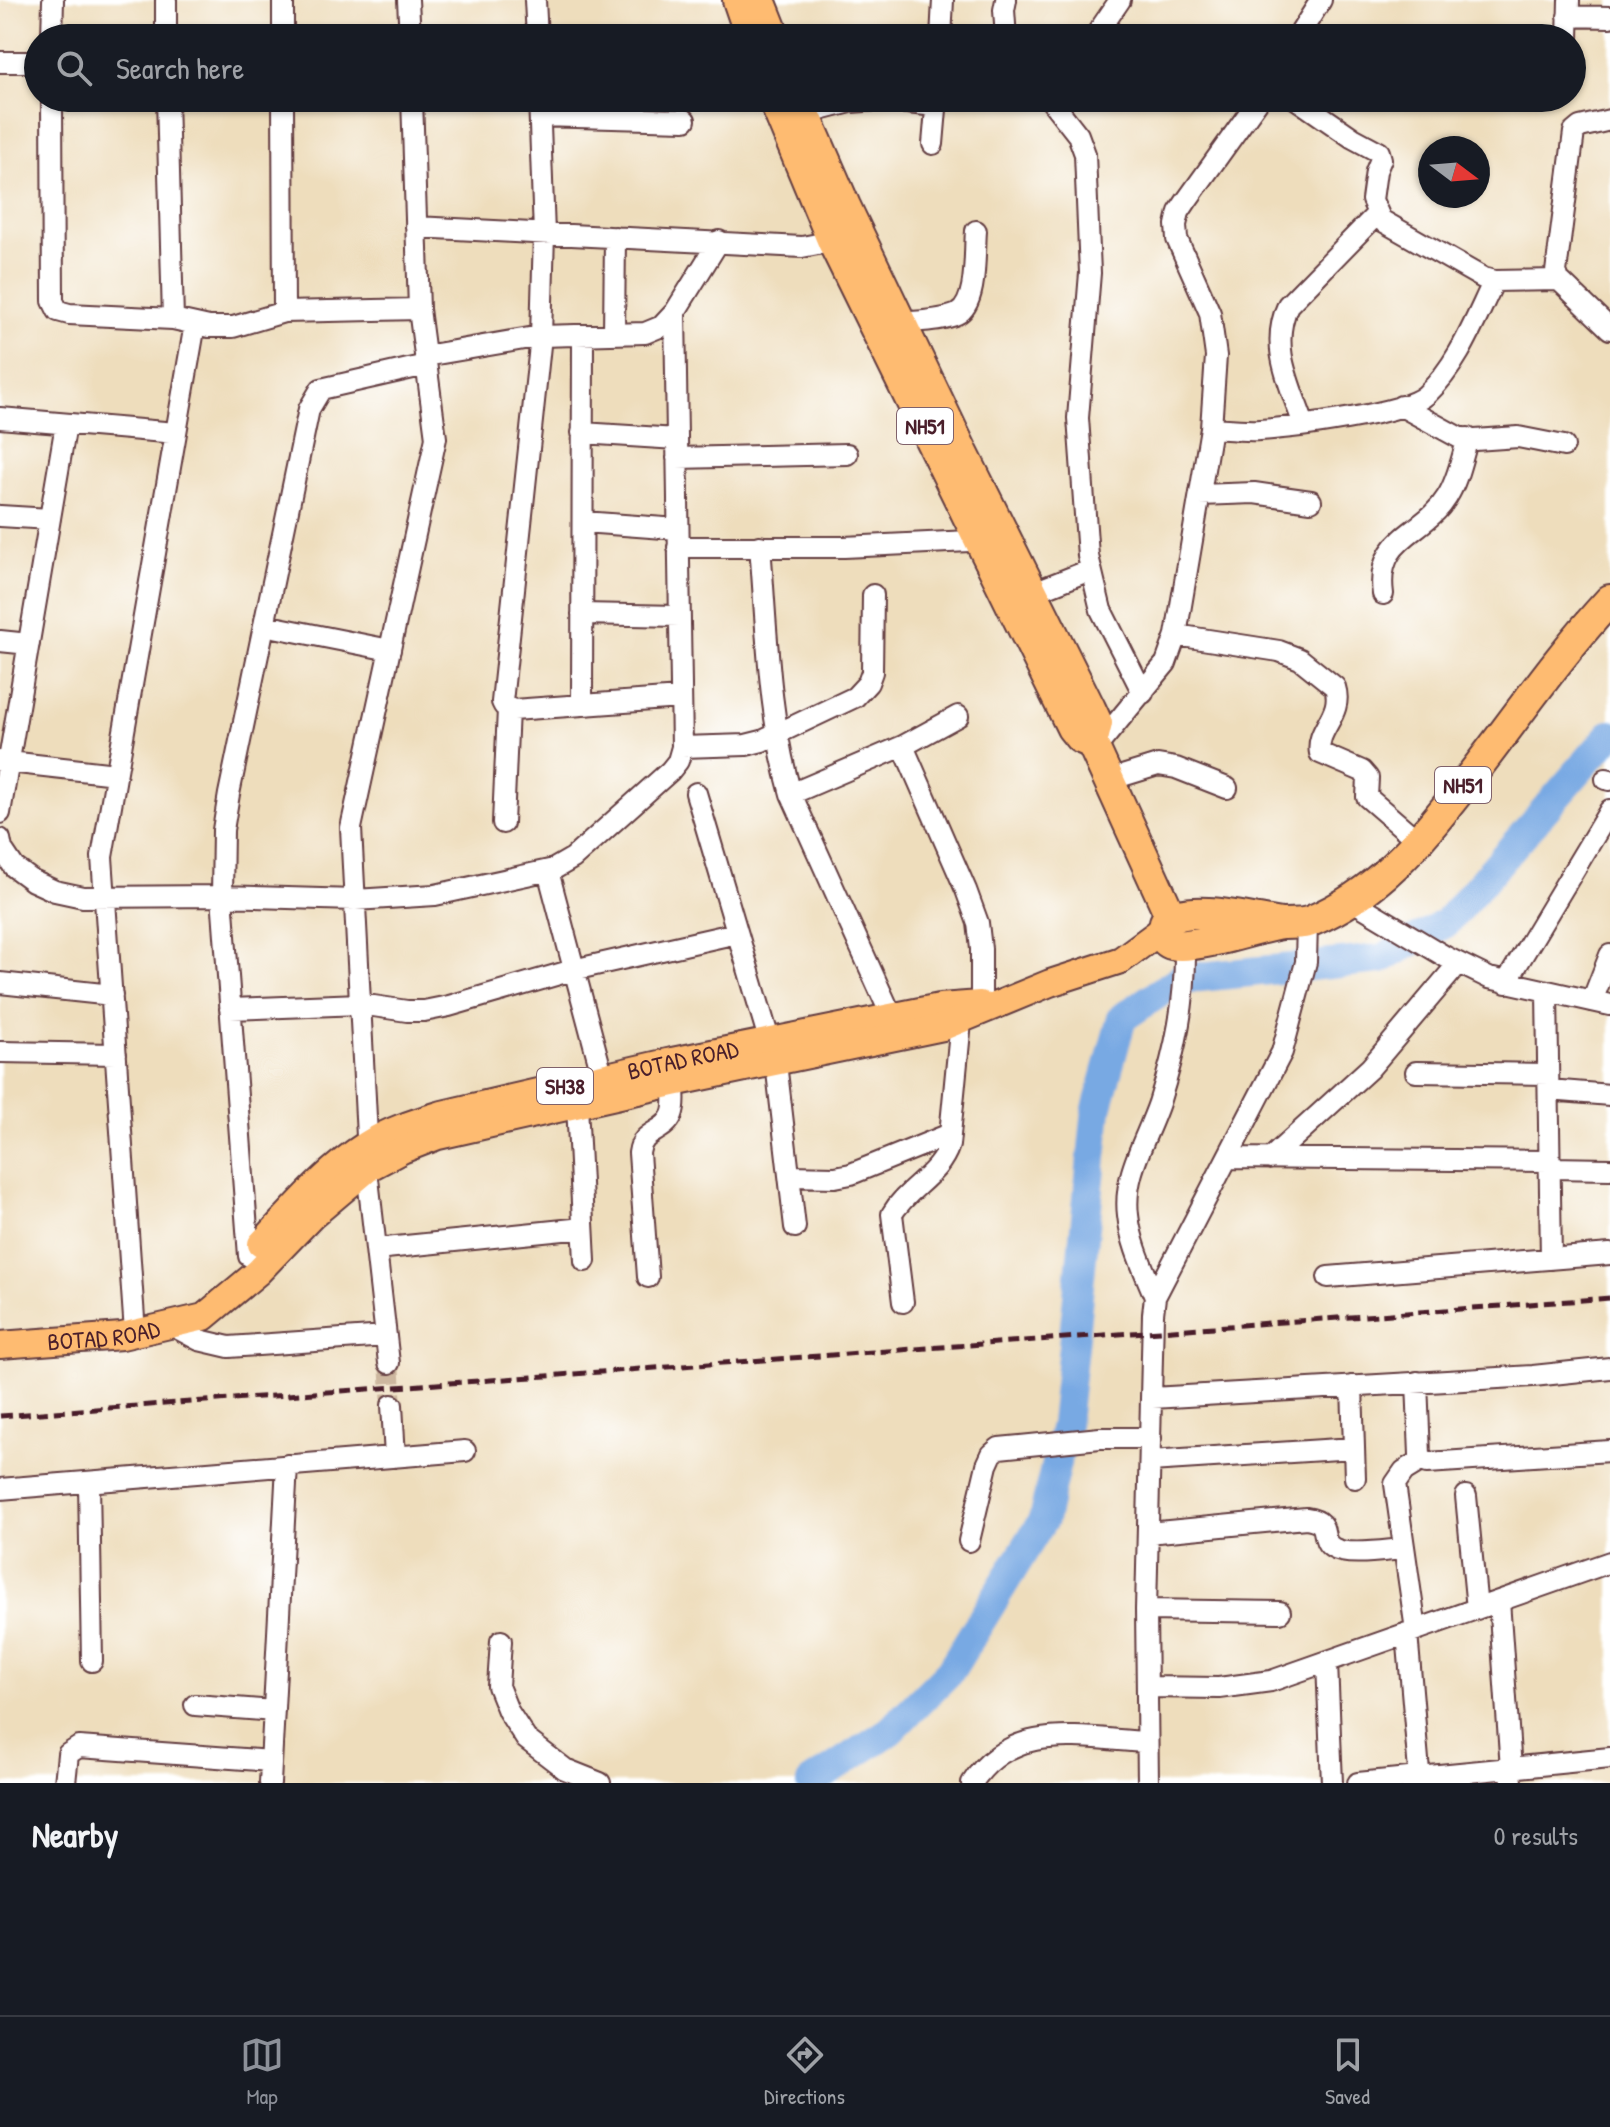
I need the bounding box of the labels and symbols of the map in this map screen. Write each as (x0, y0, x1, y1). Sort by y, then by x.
north arrow (1418, 136, 1490, 208)
road number: NH51 (897, 408, 953, 444)
road number: NH51 (1435, 767, 1491, 803)
street label: BOTAD ROAD (624, 1032, 742, 1087)
road number: SH38 (537, 1068, 593, 1104)
street label: BOTAD ROAD (46, 1312, 163, 1357)

